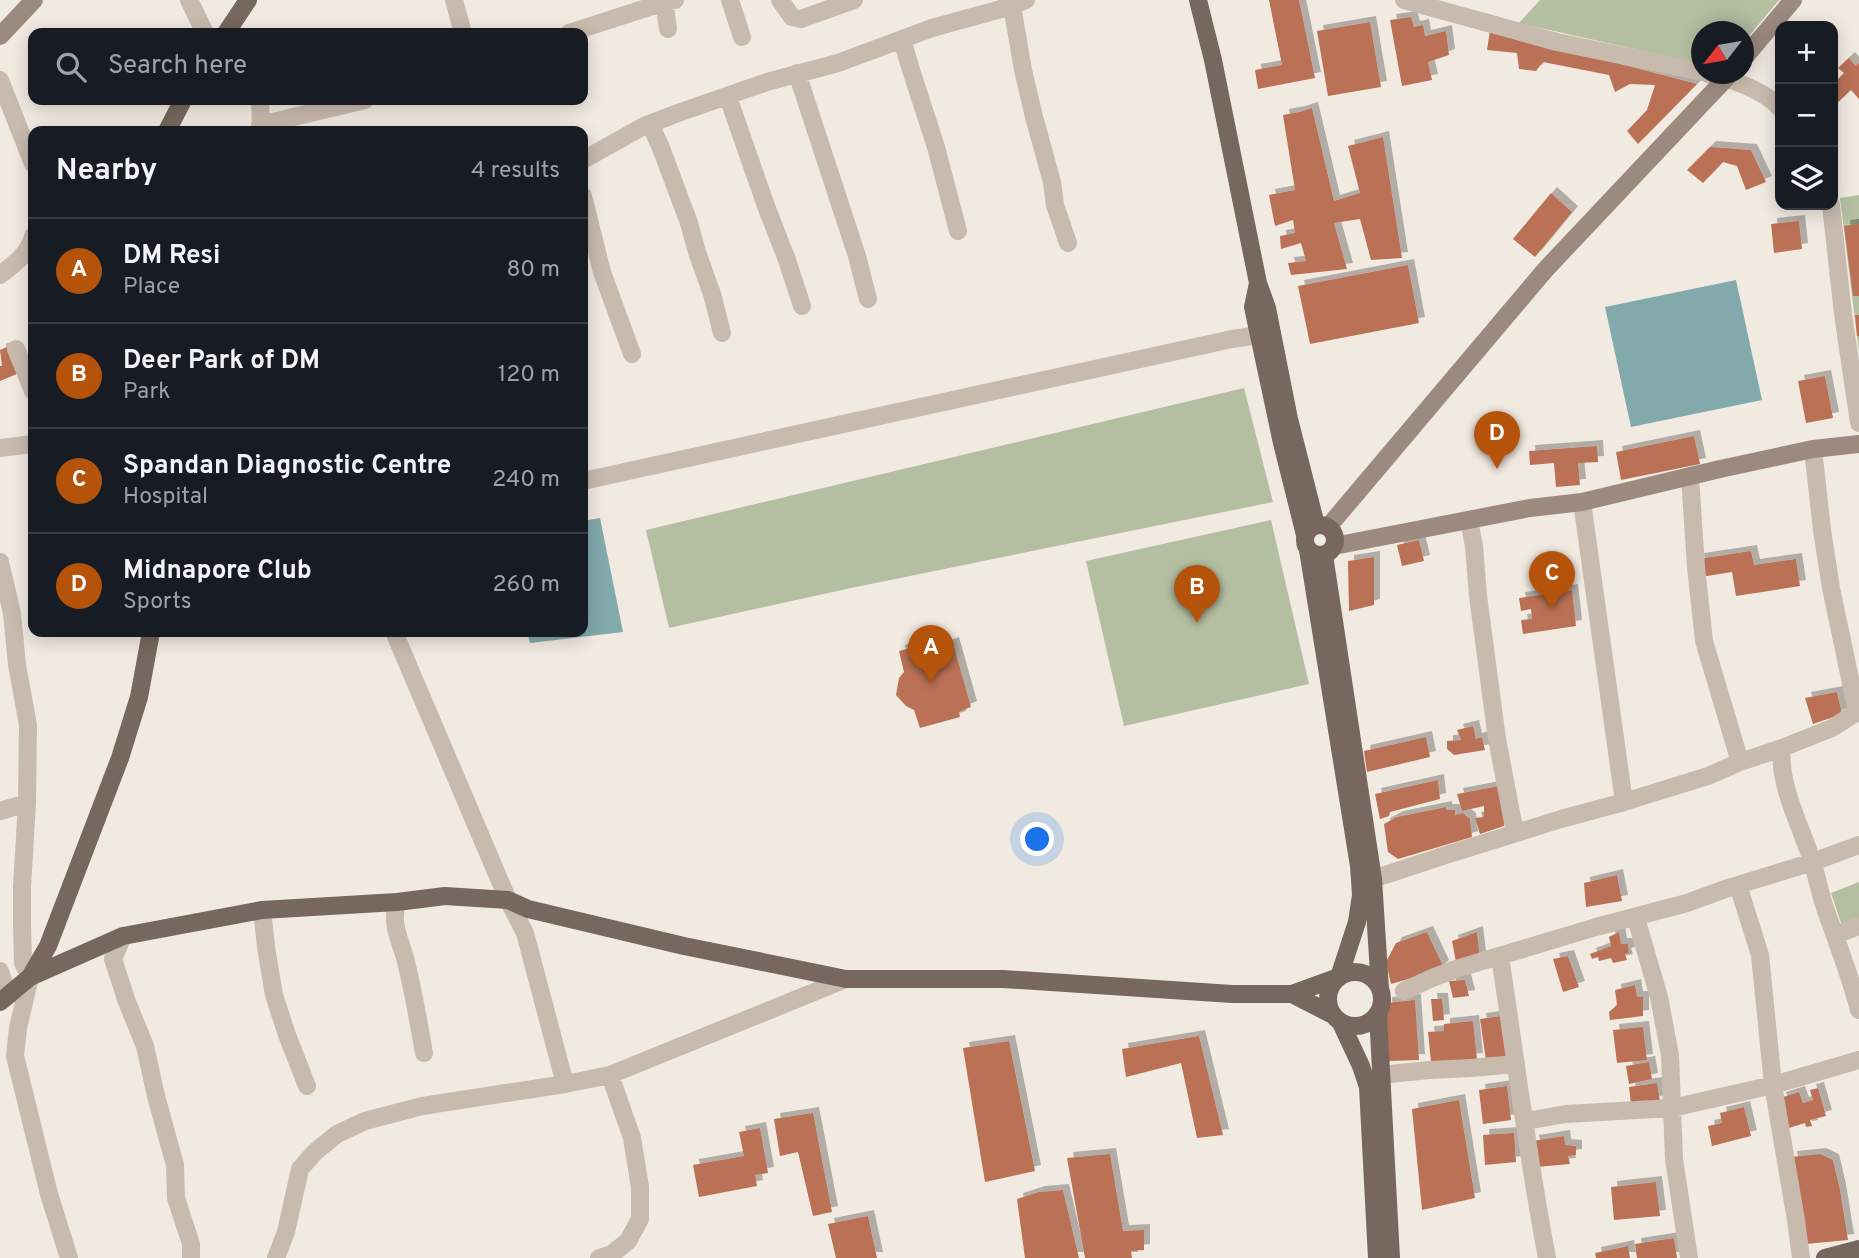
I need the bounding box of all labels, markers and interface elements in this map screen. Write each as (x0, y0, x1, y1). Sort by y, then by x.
north arrow (1691, 21, 1754, 84)
map controls (1775, 21, 1838, 210)
button: + (1775, 21, 1838, 84)
search box (28, 28, 588, 105)
icon: search (52, 48, 90, 86)
text: Search here (108, 50, 247, 83)
button: − (1775, 84, 1838, 147)
button: layers (1775, 147, 1838, 210)
text: Nearby (56, 153, 157, 190)
text: 4 results (471, 157, 560, 186)
text: DM Resi (123, 240, 220, 273)
text: A (71, 256, 87, 285)
text: 80 m (507, 256, 560, 285)
text: Place (123, 273, 180, 302)
text: Deer Park of DM (123, 345, 320, 378)
text: B (71, 361, 87, 390)
text: 120 m (498, 361, 560, 390)
text: Park (123, 378, 170, 407)
pin: D (1474, 411, 1520, 469)
text: Spandan Diagnostic Centre (123, 450, 451, 483)
text: C (72, 466, 86, 495)
text: 240 m (492, 466, 560, 495)
text: Hospital (123, 483, 208, 512)
pin: C (1529, 551, 1575, 609)
text: Midnapore Club (123, 555, 312, 588)
pin: B (1174, 565, 1220, 623)
text: D (71, 571, 87, 600)
text: 260 m (493, 571, 560, 600)
text: Sports (123, 588, 191, 617)
pin: A (908, 625, 954, 683)
your location (1020, 822, 1054, 856)

